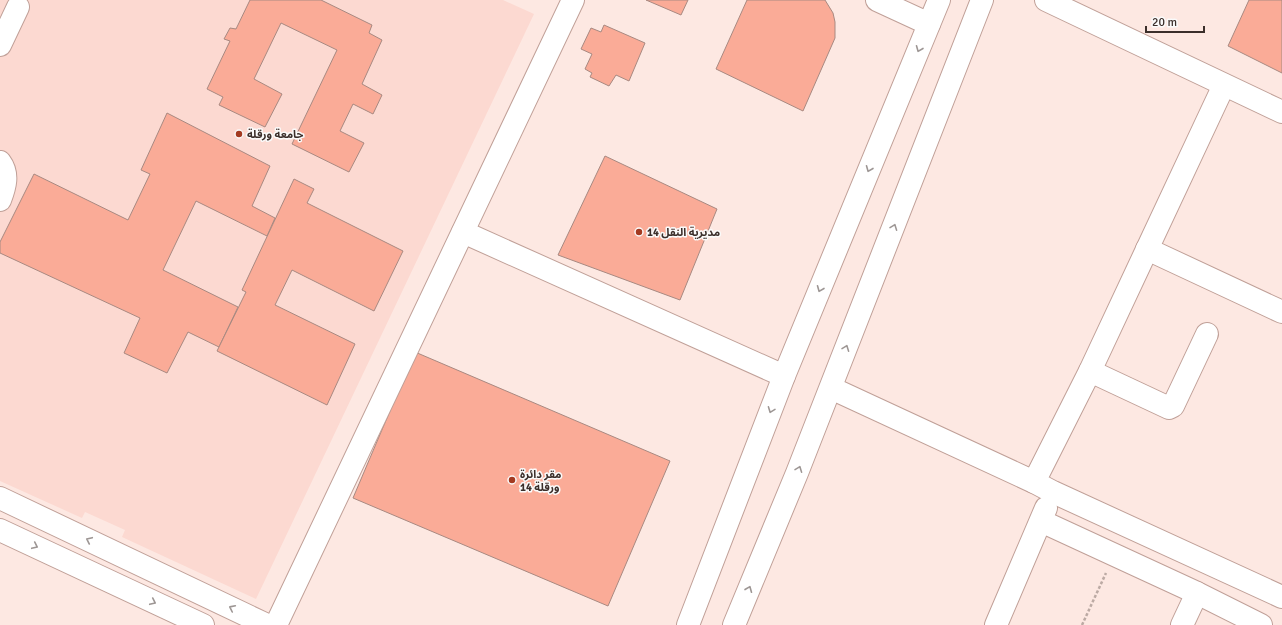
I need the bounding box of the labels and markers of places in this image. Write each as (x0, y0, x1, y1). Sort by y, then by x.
place label: جامعة ورقلة (247, 128, 304, 141)
marker: جامعة ورقلة (234, 129, 244, 139)
place label: مديرية النقل 14 (647, 226, 720, 239)
marker: مديرية النقل 14 (634, 227, 644, 237)
place label: مقر دائرة ورقلة 14 (520, 468, 561, 494)
marker: مقر دائرة ورقلة 14 (507, 475, 517, 485)

